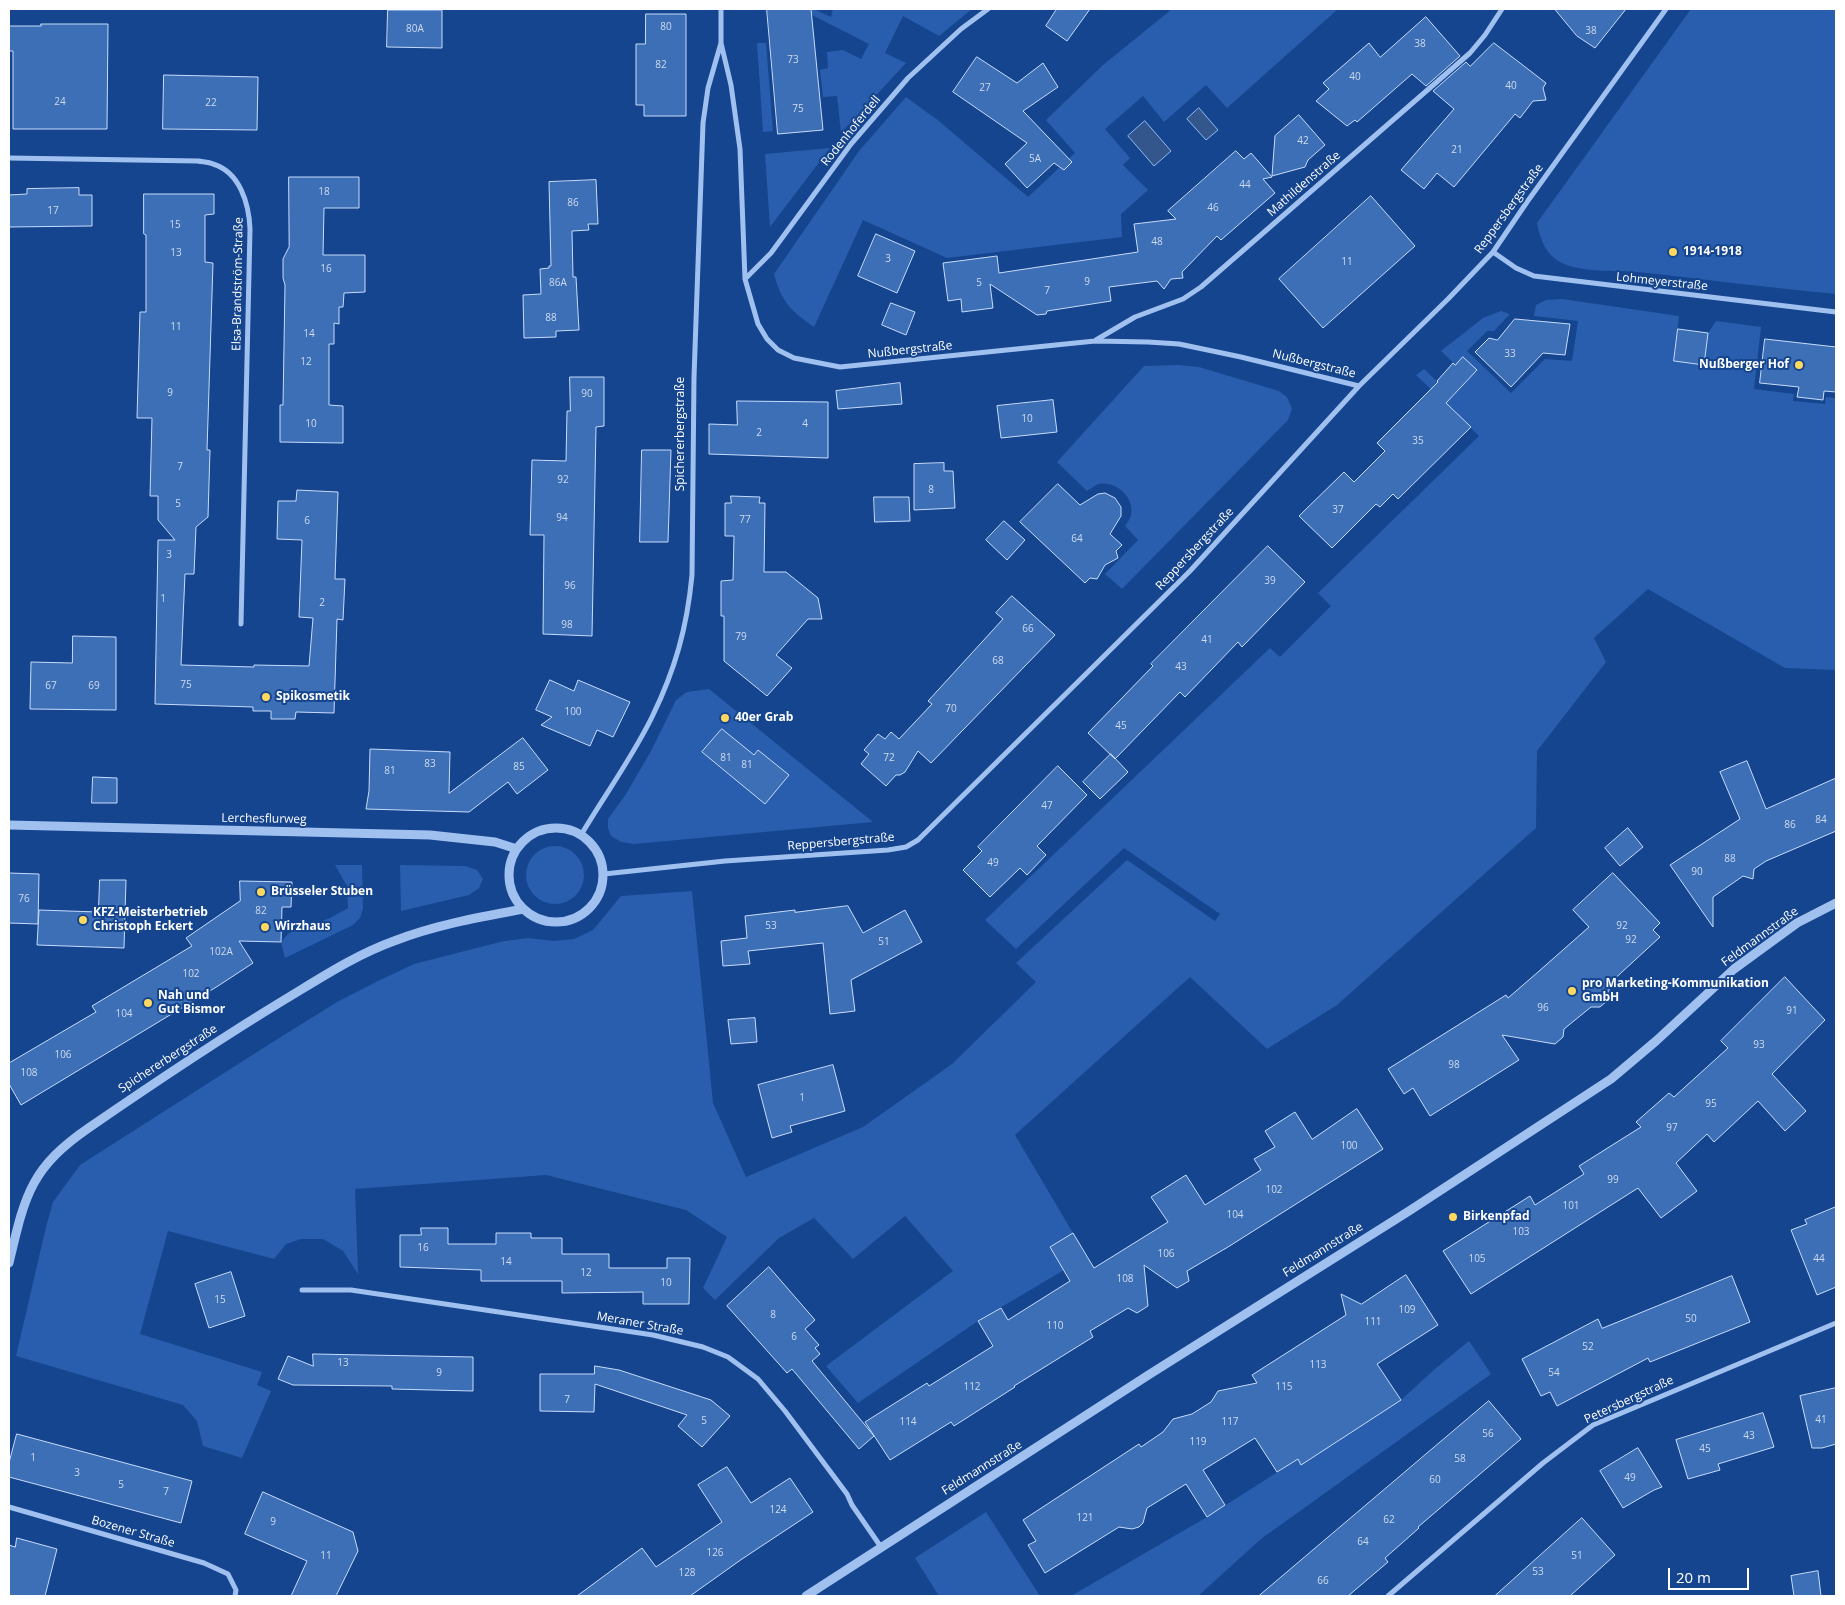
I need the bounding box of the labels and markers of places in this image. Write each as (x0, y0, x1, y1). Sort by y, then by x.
place label: 1914-1918 (1683, 245, 1742, 259)
marker: 1914-1918 (1667, 246, 1679, 258)
place label: Nußberger Hof (1699, 358, 1789, 372)
marker: Nußberger Hof (1793, 359, 1805, 371)
place label: Spikosmetik (276, 690, 350, 704)
marker: Spikosmetik (260, 691, 272, 703)
place label: 40er Grab (735, 711, 793, 725)
marker: 40er Grab (719, 712, 731, 724)
place label: Brüsseler Stuben (271, 885, 373, 899)
marker: Brüsseler Stuben (255, 886, 267, 898)
place label: KFZ-Meisterbetrieb Christoph Eckert (93, 906, 208, 934)
marker: KFZ-Meisterbetrieb Christoph Eckert (77, 914, 89, 926)
place label: Wirzhaus (275, 920, 331, 934)
marker: Wirzhaus (259, 921, 271, 933)
place label: pro Marketing-Kommunikation GmbH (1582, 977, 1769, 1005)
marker: pro Marketing-Kommunikation GmbH (1566, 985, 1578, 997)
place label: Nah und Gut Bismor (158, 989, 225, 1017)
marker: Nah und Gut Bismor (142, 997, 154, 1009)
place label: Birkenpfad (1463, 1210, 1530, 1224)
marker: Birkenpfad (1447, 1211, 1459, 1223)

